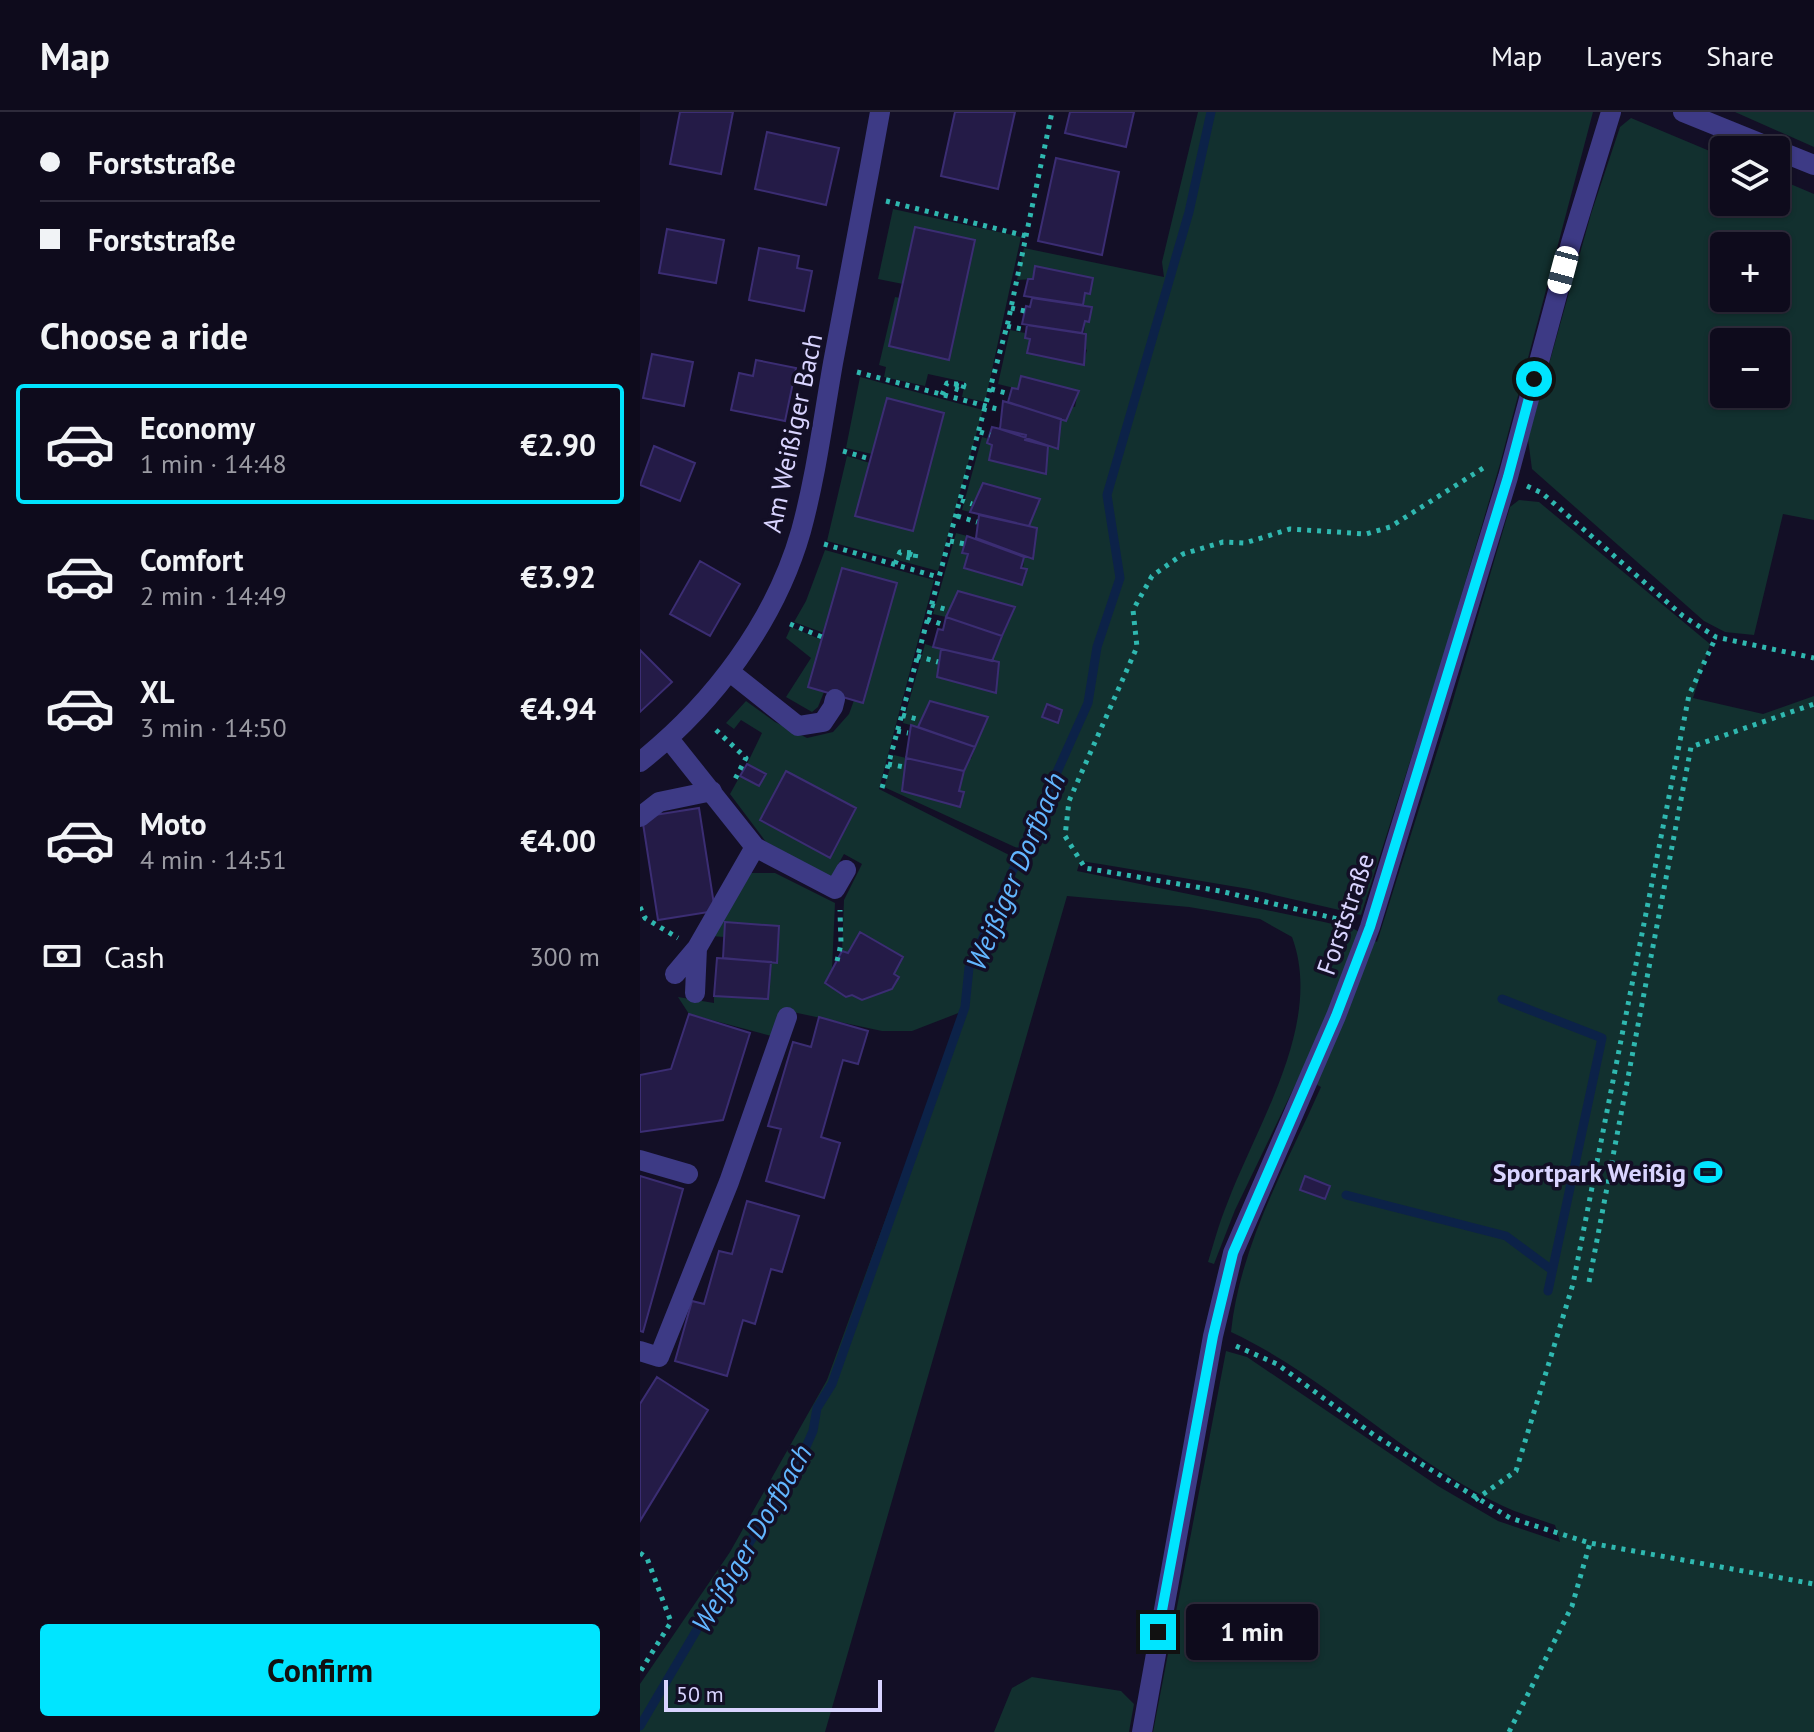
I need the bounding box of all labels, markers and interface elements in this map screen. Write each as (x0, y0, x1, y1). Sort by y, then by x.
text: Map (40, 31, 110, 80)
text: Map (1491, 37, 1542, 74)
text: Layers (1586, 37, 1662, 74)
text: Share (1706, 37, 1774, 74)
map controls (1710, 136, 1790, 408)
button: layers (1710, 136, 1790, 216)
text: Forststraße (88, 143, 236, 182)
text: Forststraße (88, 220, 236, 259)
button: + (1710, 232, 1790, 312)
car (1545, 244, 1581, 296)
text: Choose a ride (40, 312, 248, 359)
button: − (1710, 328, 1790, 408)
street label: Am Weißiger Bach (755, 330, 829, 536)
route start (1516, 361, 1552, 397)
icon: car (44, 408, 116, 480)
text: Economy (140, 408, 255, 447)
text: €2.90 (521, 425, 596, 464)
text: 1 min · 14:48 (140, 447, 287, 480)
icon: car (44, 540, 116, 612)
text: Comfort (140, 540, 243, 579)
text: €3.92 (521, 557, 596, 596)
text: 2 min · 14:49 (140, 579, 287, 612)
icon: car (44, 672, 116, 744)
text: XL (140, 672, 174, 711)
text: €4.94 (521, 689, 596, 728)
text: 3 min · 14:50 (140, 711, 287, 744)
water label: Weißiger Dorfbach (957, 767, 1073, 975)
icon: car (44, 804, 116, 876)
text: Moto (140, 804, 207, 843)
text: €4.00 (521, 821, 596, 860)
text: 4 min · 14:51 (140, 843, 287, 876)
street label: Forststraße (1309, 849, 1381, 979)
icon: cash (40, 934, 84, 978)
text: Cash (104, 937, 165, 976)
text: 300 m (529, 940, 600, 973)
place label: Sportpark Weißig (1493, 1156, 1686, 1189)
sports icon: Sportpark Weißig (1693, 1157, 1723, 1187)
water label: Weißiger Dorfbach (682, 1437, 820, 1639)
callout: 1 min (1186, 1604, 1318, 1660)
route end (1140, 1614, 1176, 1650)
text: 1 min (1220, 1615, 1284, 1648)
button: Confirm (40, 1624, 600, 1716)
scale bar (664, 1676, 882, 1712)
text: 50 m (676, 1680, 724, 1708)

